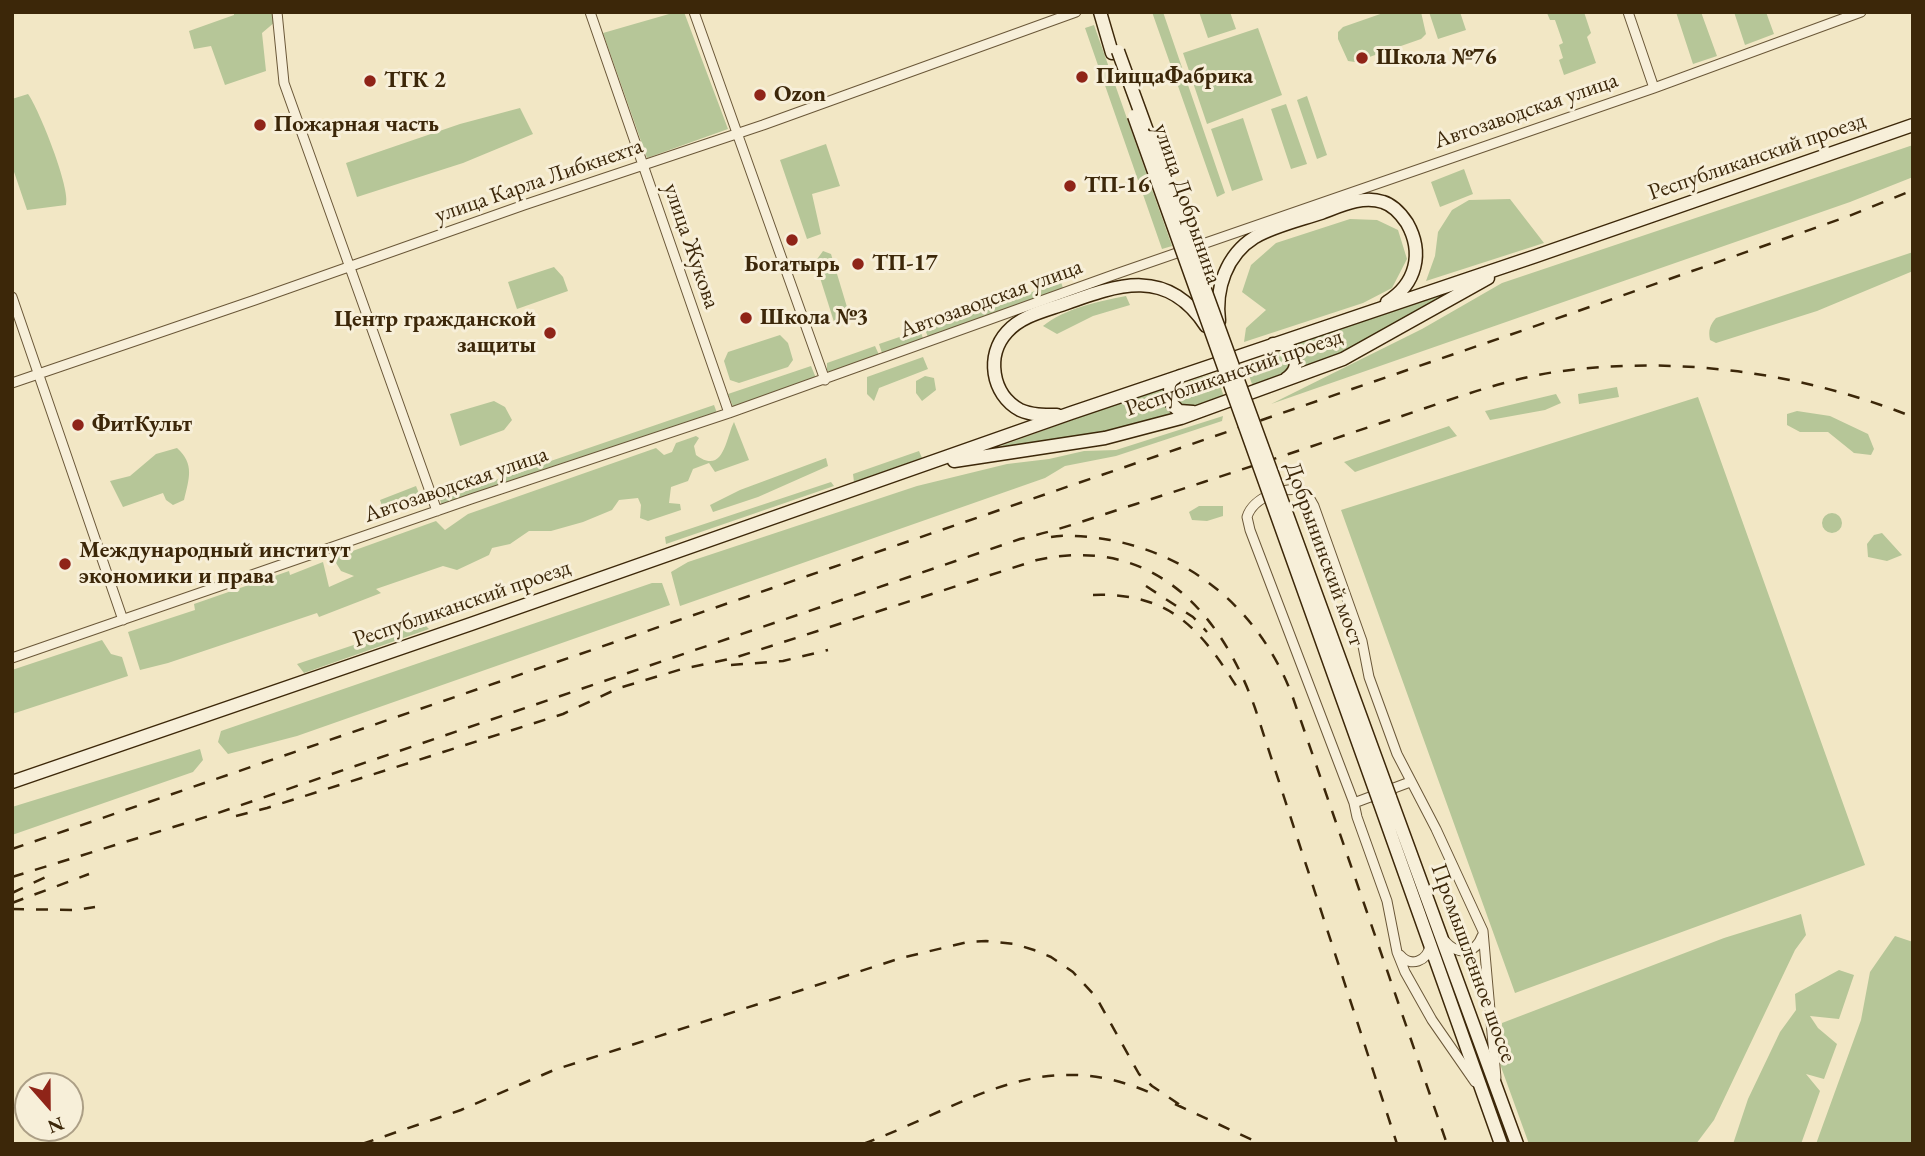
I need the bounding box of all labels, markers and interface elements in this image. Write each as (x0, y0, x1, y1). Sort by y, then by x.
place label: Школа №76 (1376, 44, 1497, 72)
marker: Школа №76 (1354, 50, 1370, 66)
place label: ПиццаФабрика (1096, 63, 1253, 91)
place label: ТГК 2 (384, 67, 446, 95)
street label: Автозаводская улица (1430, 67, 1622, 155)
marker: ПиццаФабрика (1074, 69, 1090, 85)
marker: ТГК 2 (362, 73, 378, 89)
place label: Ozon (774, 81, 826, 109)
marker: Ozon (752, 87, 768, 103)
street label: Республиканский проезд (1645, 107, 1869, 207)
place label: Пожарная часть (274, 111, 439, 139)
marker: Пожарная часть (252, 117, 268, 133)
street label: улица Добрынина (1147, 120, 1227, 288)
street label: улица Карла Либкнехта (431, 132, 647, 230)
place label: ТП-16 (1084, 172, 1150, 200)
marker: ТП-16 (1062, 178, 1078, 194)
street label: улица Жукова (657, 180, 725, 312)
marker: Богатырь (784, 232, 800, 248)
place label: ТП-17 (872, 250, 938, 278)
place label: Богатырь (744, 251, 840, 279)
street label: Автозаводская улица (896, 253, 1086, 345)
marker: ТП-17 (850, 256, 866, 272)
place label: Школа №3 (760, 304, 869, 332)
place label: Центр гражданской защиты (334, 306, 536, 360)
marker: Школа №3 (738, 310, 754, 326)
street label: Республиканский проезд (1122, 323, 1346, 423)
marker: Центр гражданской защиты (542, 325, 558, 341)
place label: ФитКульт (92, 411, 192, 439)
marker: ФитКульт (70, 417, 86, 433)
street label: Автозаводская улица (360, 441, 552, 529)
street label: Добрынинский мост (1278, 458, 1370, 650)
place label: Международный институт экономики и права (79, 537, 351, 591)
street label: Республиканский проезд (350, 554, 574, 654)
marker: Международный институт экономики и права (57, 556, 73, 572)
street label: Промышленное шоссе (1424, 860, 1522, 1066)
north arrow (14, 1072, 84, 1142)
text: N (44, 1111, 68, 1140)

